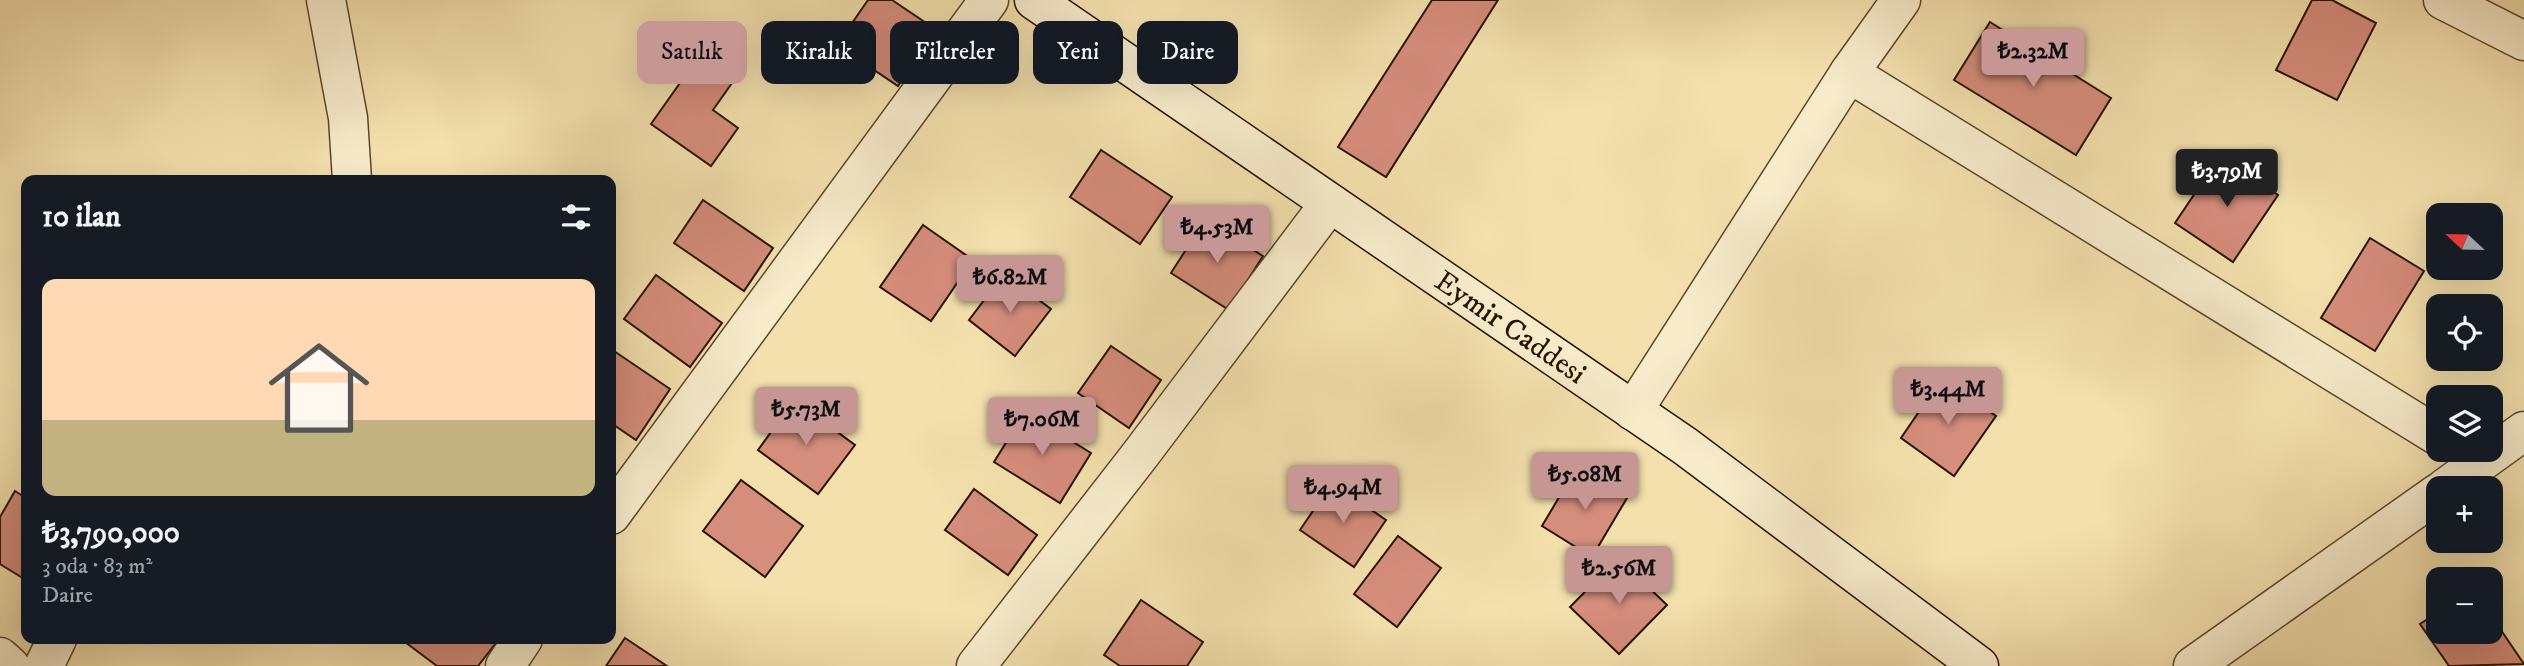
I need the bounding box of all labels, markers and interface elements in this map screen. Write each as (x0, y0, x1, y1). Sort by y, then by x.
chip: Satılık (637, 21, 747, 84)
chip: Kiralık (761, 21, 876, 84)
chip: Filtreler (890, 21, 1019, 84)
chip: Yeni (1033, 21, 1123, 84)
chip: Daire (1137, 21, 1238, 84)
pin: ₺2.32M (1976, 29, 2090, 89)
text: ₺2.32M (1997, 37, 2069, 66)
pin: ₺3.79M (2170, 150, 2284, 209)
text: ₺3.79M (2192, 157, 2262, 186)
icon: filters (557, 198, 595, 236)
text: 10 ilan (42, 199, 121, 236)
north arrow (2426, 203, 2502, 280)
map controls (2426, 203, 2503, 644)
pin: ₺4.53M (1160, 205, 1274, 265)
text: ₺4.53M (1180, 213, 1254, 242)
pin: ₺6.82M (953, 256, 1067, 315)
text: ₺6.82M (973, 263, 1047, 292)
street label: Eymir Caddesi (1427, 263, 1593, 393)
button: locate (2426, 294, 2503, 371)
icon: home (256, 325, 382, 451)
pin: ₺3.44M (1891, 368, 2005, 427)
text: ₺3.44M (1911, 375, 1985, 404)
button: layers (2426, 385, 2503, 462)
pin: ₺5.73M (749, 388, 863, 447)
text: ₺5.73M (771, 395, 841, 424)
pin: ₺7.06M (985, 398, 1099, 457)
text: ₺7.06M (1004, 405, 1080, 434)
pin: ₺5.08M (1528, 452, 1642, 512)
text: ₺5.08M (1548, 460, 1622, 489)
pin: ₺4.94M (1286, 466, 1400, 525)
text: ₺4.94M (1304, 473, 1382, 502)
button: + (2426, 476, 2503, 553)
text: ₺3,790,000 (42, 515, 180, 552)
pin: ₺2.56M (1562, 546, 1676, 606)
text: 3 oda · 83 m² (42, 552, 152, 581)
text: ₺2.56M (1582, 554, 1656, 583)
button: − (2426, 567, 2503, 644)
text: Daire (42, 581, 93, 610)

